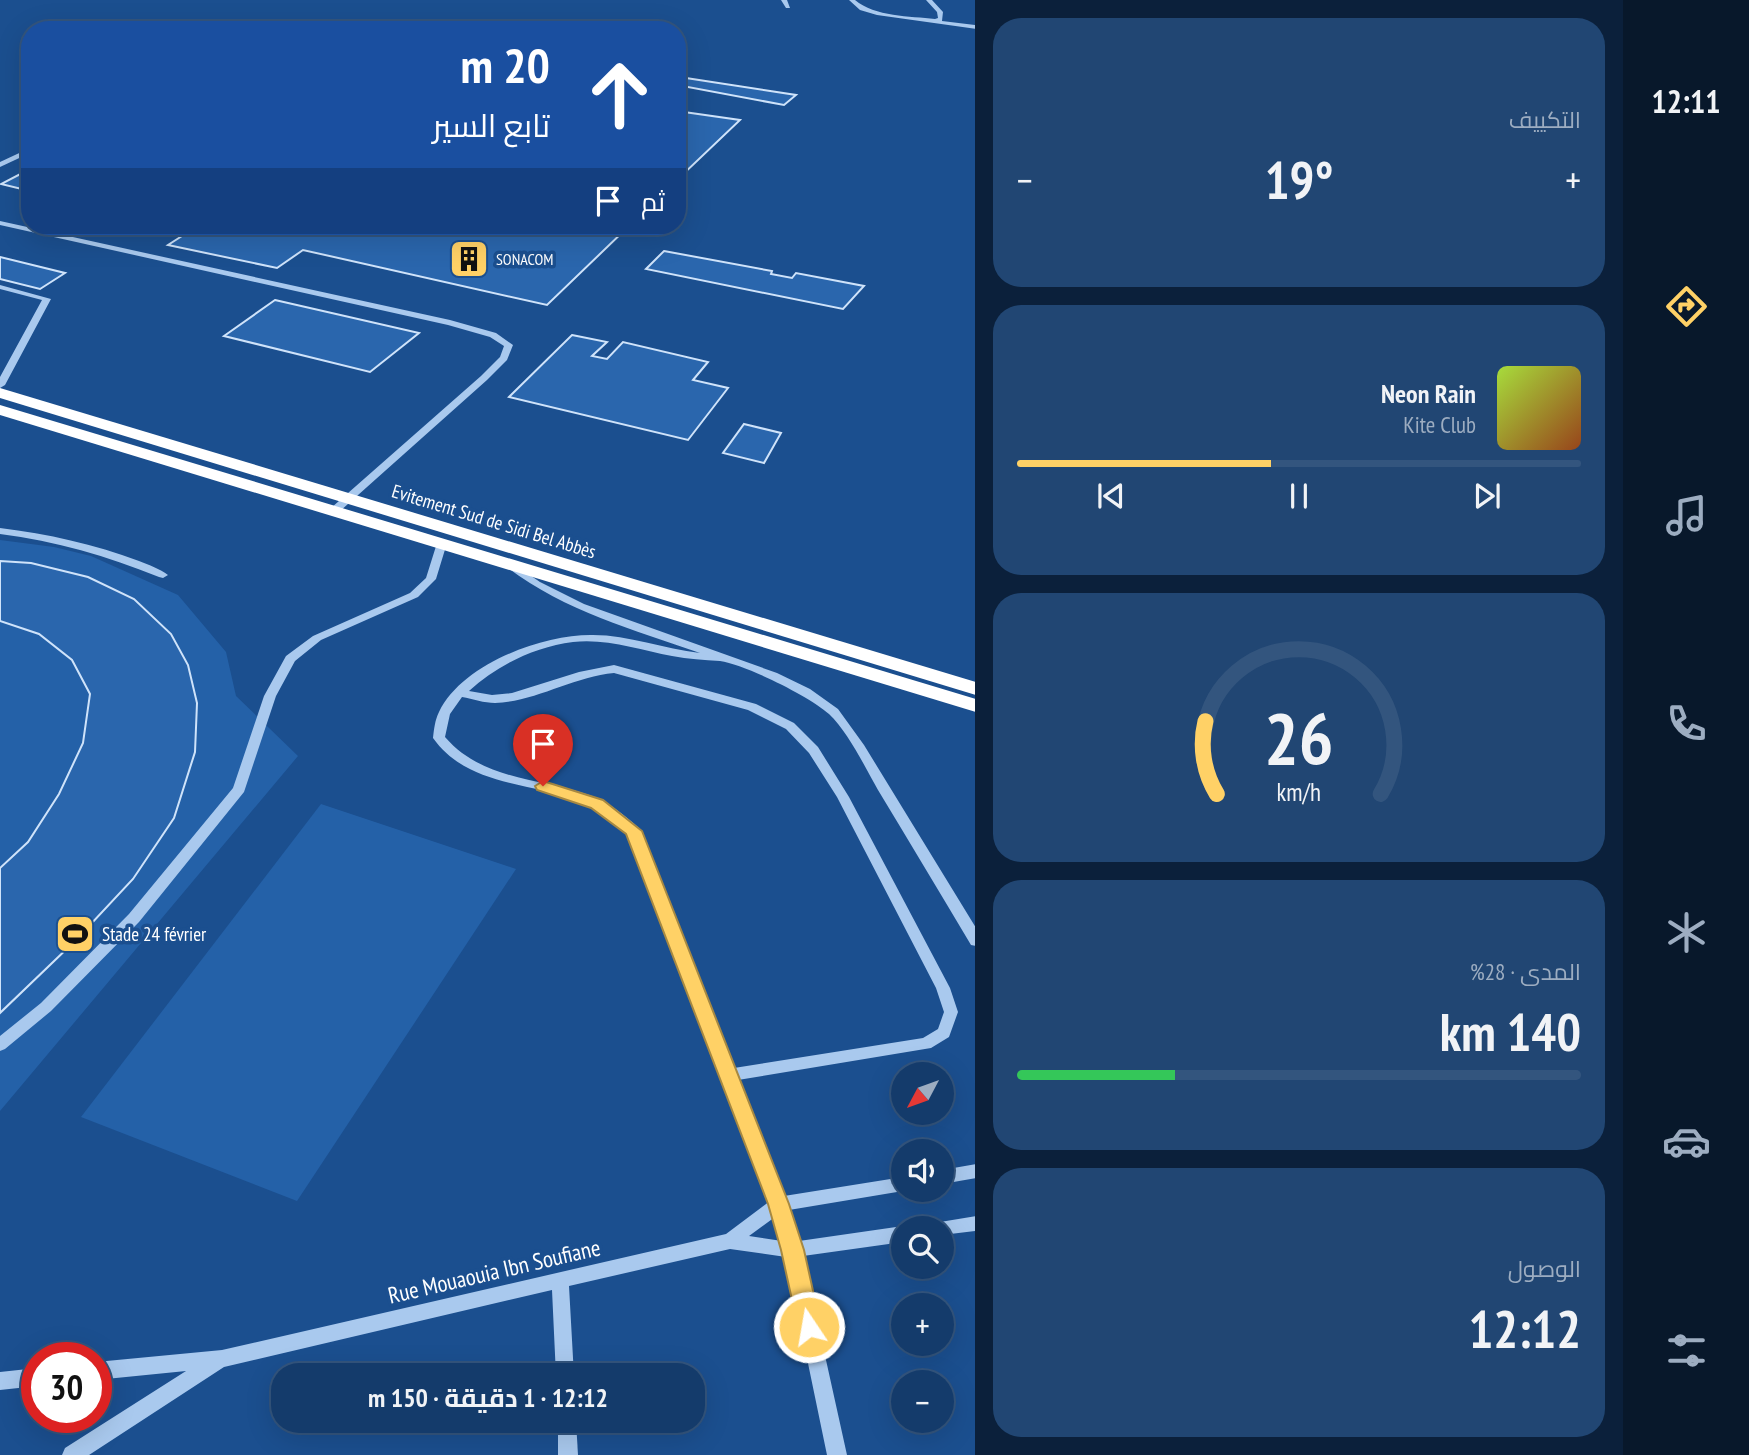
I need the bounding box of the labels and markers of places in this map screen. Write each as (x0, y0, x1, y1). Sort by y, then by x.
building icon: SONACOM (448, 238, 490, 280)
place label: SONACOM (496, 249, 553, 269)
pin (513, 714, 573, 786)
sports icon: Stade 24 février (54, 913, 96, 955)
place label: Stade 24 février (102, 922, 207, 946)

